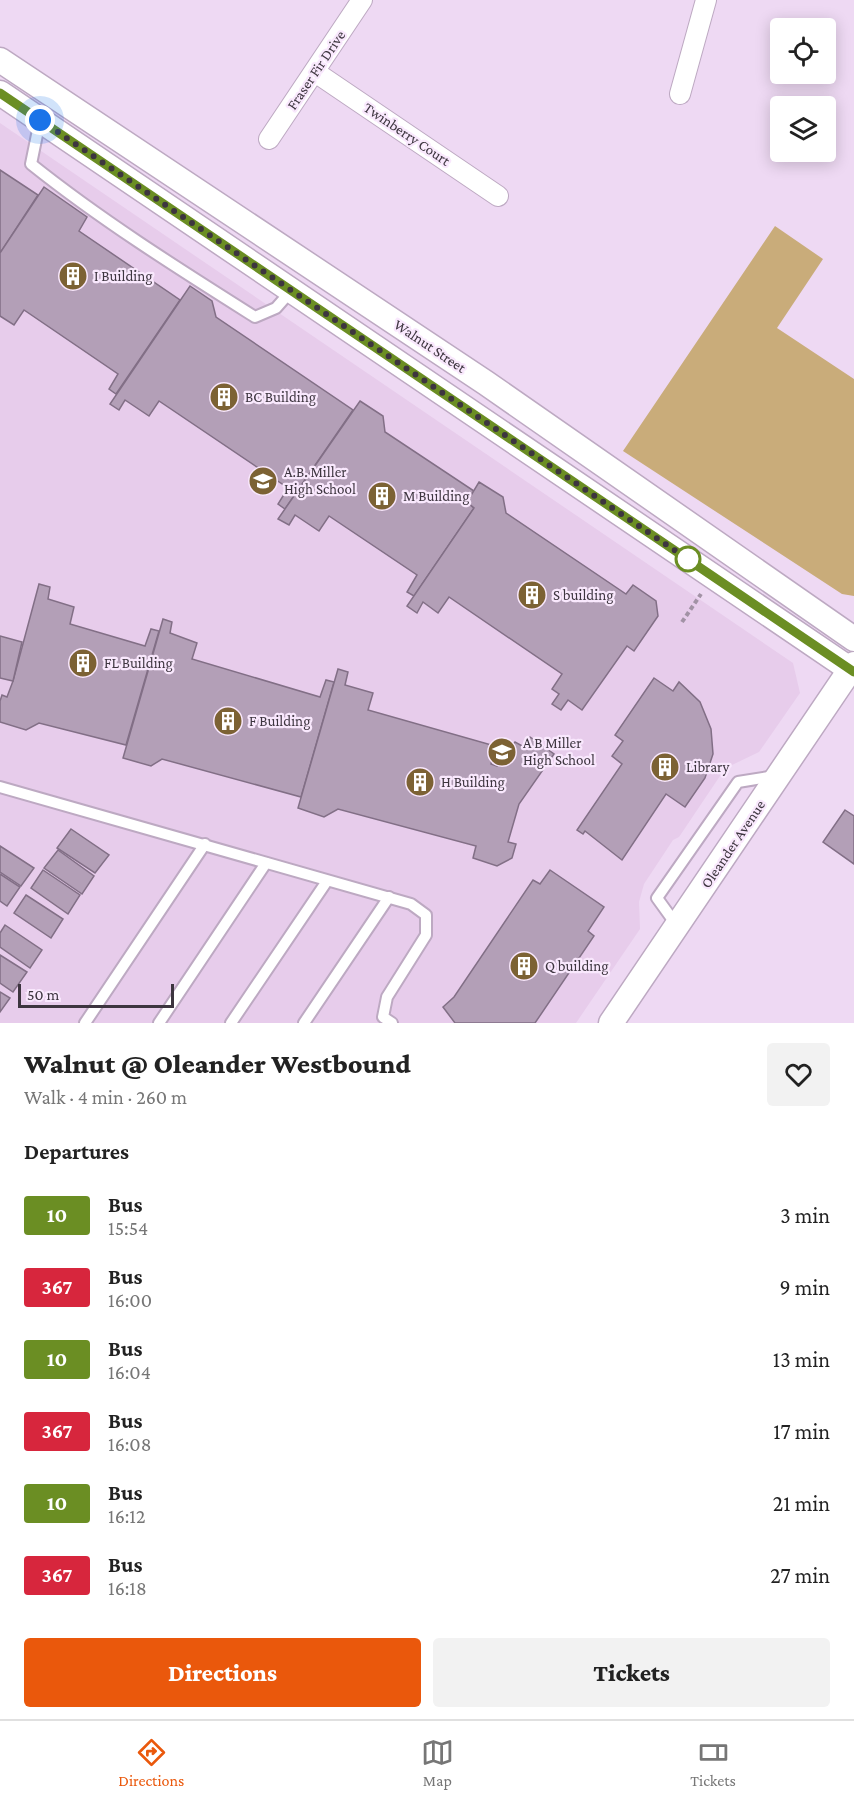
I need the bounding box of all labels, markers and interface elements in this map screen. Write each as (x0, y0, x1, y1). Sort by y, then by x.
map controls (770, 18, 836, 162)
button: locate (770, 18, 836, 84)
street label: Fraser Fir Drive (284, 27, 349, 113)
button: layers (770, 96, 836, 162)
street label: Twinberry Court (360, 99, 454, 170)
your location (25, 105, 55, 135)
building icon: I Building (57, 260, 89, 292)
place label: I Building (94, 268, 153, 285)
street label: Walnut Street (391, 316, 470, 376)
building icon: BC Building (208, 381, 240, 413)
place label: BC Building (245, 389, 316, 406)
place label: A.B. Miller High School (284, 464, 356, 498)
school or university icon: A.B. Miller High School (247, 465, 279, 497)
building icon: M Building (366, 480, 398, 512)
place label: M Building (403, 488, 469, 505)
unlabelled marker (675, 546, 701, 572)
building icon: S building (516, 579, 548, 611)
place label: S building (553, 587, 613, 604)
building icon: FL Building (67, 647, 99, 679)
place label: FL Building (104, 655, 173, 672)
building icon: F Building (212, 705, 244, 737)
place label: F Building (249, 713, 310, 730)
place label: A B Miller High School (523, 735, 595, 769)
school or university icon: A B Miller High School (486, 736, 518, 768)
building icon: Library (649, 751, 681, 783)
place label: Library (686, 759, 729, 776)
building icon: H Building (404, 766, 436, 798)
place label: H Building (441, 774, 505, 791)
street label: Oleander Avenue (698, 797, 768, 891)
building icon: Q building (508, 950, 540, 982)
place label: Q building (545, 958, 609, 975)
scale bar (18, 981, 174, 1008)
text: 50 m (27, 986, 59, 1003)
button: heart (767, 1043, 830, 1106)
text: Walnut @ Oleander Westbound (24, 1048, 411, 1079)
text: Walk · 4 min · 260 m (24, 1086, 187, 1108)
text: Departures (24, 1139, 129, 1164)
text: Bus (108, 1192, 142, 1217)
text: 10 (47, 1203, 67, 1227)
text: 3 min (780, 1203, 830, 1228)
text: 15:54 (108, 1217, 148, 1239)
text: Bus (108, 1264, 142, 1289)
text: 367 (41, 1275, 73, 1299)
text: 9 min (779, 1275, 830, 1300)
text: 16:00 (108, 1289, 152, 1311)
text: Bus (108, 1336, 142, 1361)
text: 10 (47, 1347, 67, 1371)
text: 13 min (773, 1347, 830, 1372)
text: 16:04 (108, 1361, 151, 1383)
text: Bus (108, 1408, 142, 1433)
text: 367 (41, 1419, 73, 1443)
text: 17 min (773, 1419, 830, 1444)
text: 16:08 (108, 1433, 151, 1455)
text: Bus (108, 1480, 142, 1505)
text: 10 (47, 1491, 67, 1515)
text: 21 min (773, 1491, 830, 1516)
text: 16:12 (108, 1505, 146, 1527)
text: Bus (108, 1552, 142, 1577)
text: 367 (41, 1563, 73, 1587)
text: 27 min (770, 1563, 830, 1588)
text: 16:18 (108, 1577, 147, 1599)
button: Directions (24, 1638, 421, 1707)
button: Tickets (433, 1638, 830, 1707)
tab: Directions (118, 1736, 184, 1789)
tab: Map (421, 1736, 454, 1789)
tab: Tickets (690, 1736, 736, 1789)

